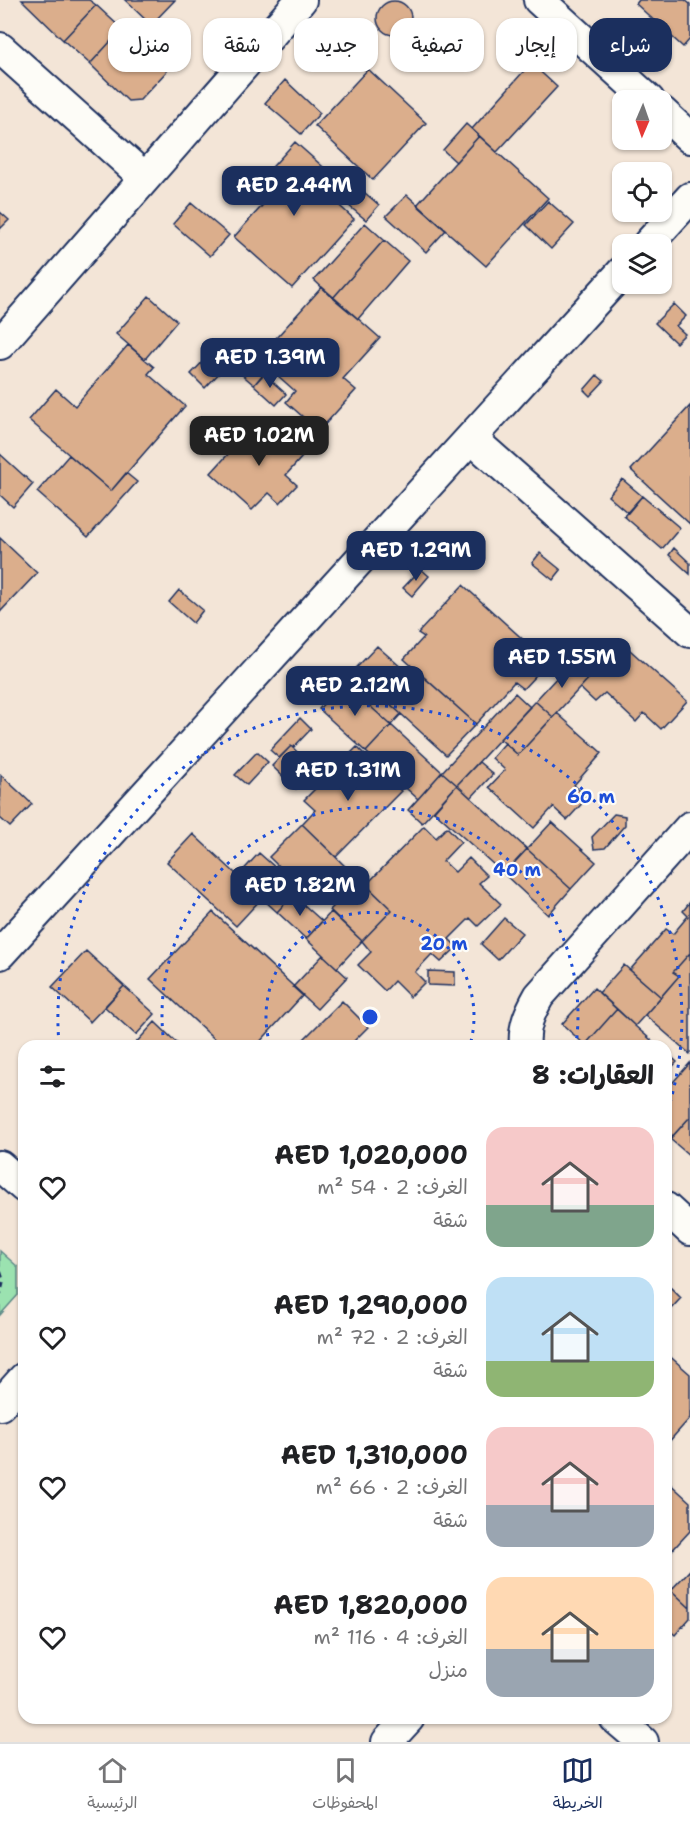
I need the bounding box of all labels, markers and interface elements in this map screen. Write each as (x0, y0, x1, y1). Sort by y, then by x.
chip: منزل (108, 18, 191, 72)
chip: شقة (203, 18, 282, 72)
chip: جديد (294, 18, 378, 72)
chip: تصفية (390, 18, 484, 72)
chip: إيجار (496, 18, 577, 72)
chip: شراء (589, 18, 672, 72)
north arrow (612, 90, 672, 150)
map controls (612, 90, 672, 294)
button: locate (612, 162, 672, 222)
pin: AED 2.44M (225, 166, 363, 217)
text: AED 2.44M (236, 172, 352, 198)
button: layers (612, 234, 672, 294)
pin: AED 1.39M (201, 338, 339, 389)
text: AED 1.39M (215, 344, 326, 370)
pin: AED 1.02M (190, 416, 328, 467)
text: AED 1.02M (204, 422, 314, 448)
pin: AED 1.29M (347, 531, 485, 582)
text: AED 1.29M (361, 537, 471, 563)
pin: AED 1.55M (493, 638, 631, 689)
text: AED 1.55M (508, 644, 616, 670)
pin: AED 2.12M (286, 666, 424, 717)
text: AED 2.12M (300, 672, 410, 698)
pin: AED 1.31M (279, 751, 417, 802)
text: AED 1.31M (295, 757, 401, 783)
text: 60 m (567, 785, 615, 809)
text: 40 m (493, 858, 541, 882)
pin: AED 1.82M (231, 866, 369, 917)
text: AED 1.82M (244, 872, 356, 898)
text: 20 m (420, 932, 468, 956)
centre of rings (360, 1007, 380, 1027)
text: العقارات: 8 (532, 1057, 654, 1092)
icon: filters (36, 1060, 69, 1093)
text: AED 1,020,000 (274, 1137, 468, 1172)
icon: home (534, 1151, 606, 1223)
icon: heart (36, 1171, 69, 1204)
text: الغرف: 2 · 54 m² (317, 1174, 468, 1200)
text: شقة (433, 1207, 468, 1233)
text: AED 1,290,000 (274, 1287, 468, 1322)
icon: home (534, 1301, 606, 1373)
icon: heart (36, 1321, 69, 1354)
text: الغرف: 2 · 72 m² (317, 1324, 468, 1350)
text: شقة (433, 1357, 468, 1383)
text: AED 1,310,000 (281, 1437, 468, 1472)
icon: home (534, 1451, 606, 1523)
icon: heart (36, 1471, 69, 1504)
text: الغرف: 2 · 66 m² (315, 1474, 468, 1500)
text: شقة (433, 1507, 468, 1533)
text: AED 1,820,000 (274, 1587, 468, 1622)
icon: home (534, 1601, 606, 1673)
icon: heart (36, 1621, 69, 1654)
text: الغرف: 4 · 116 m² (314, 1624, 468, 1650)
text: منزل (429, 1657, 468, 1683)
tab: الرئيسية (87, 1754, 138, 1817)
tab: المحفوظات (312, 1754, 378, 1817)
tab: الخريطة (553, 1754, 603, 1817)

